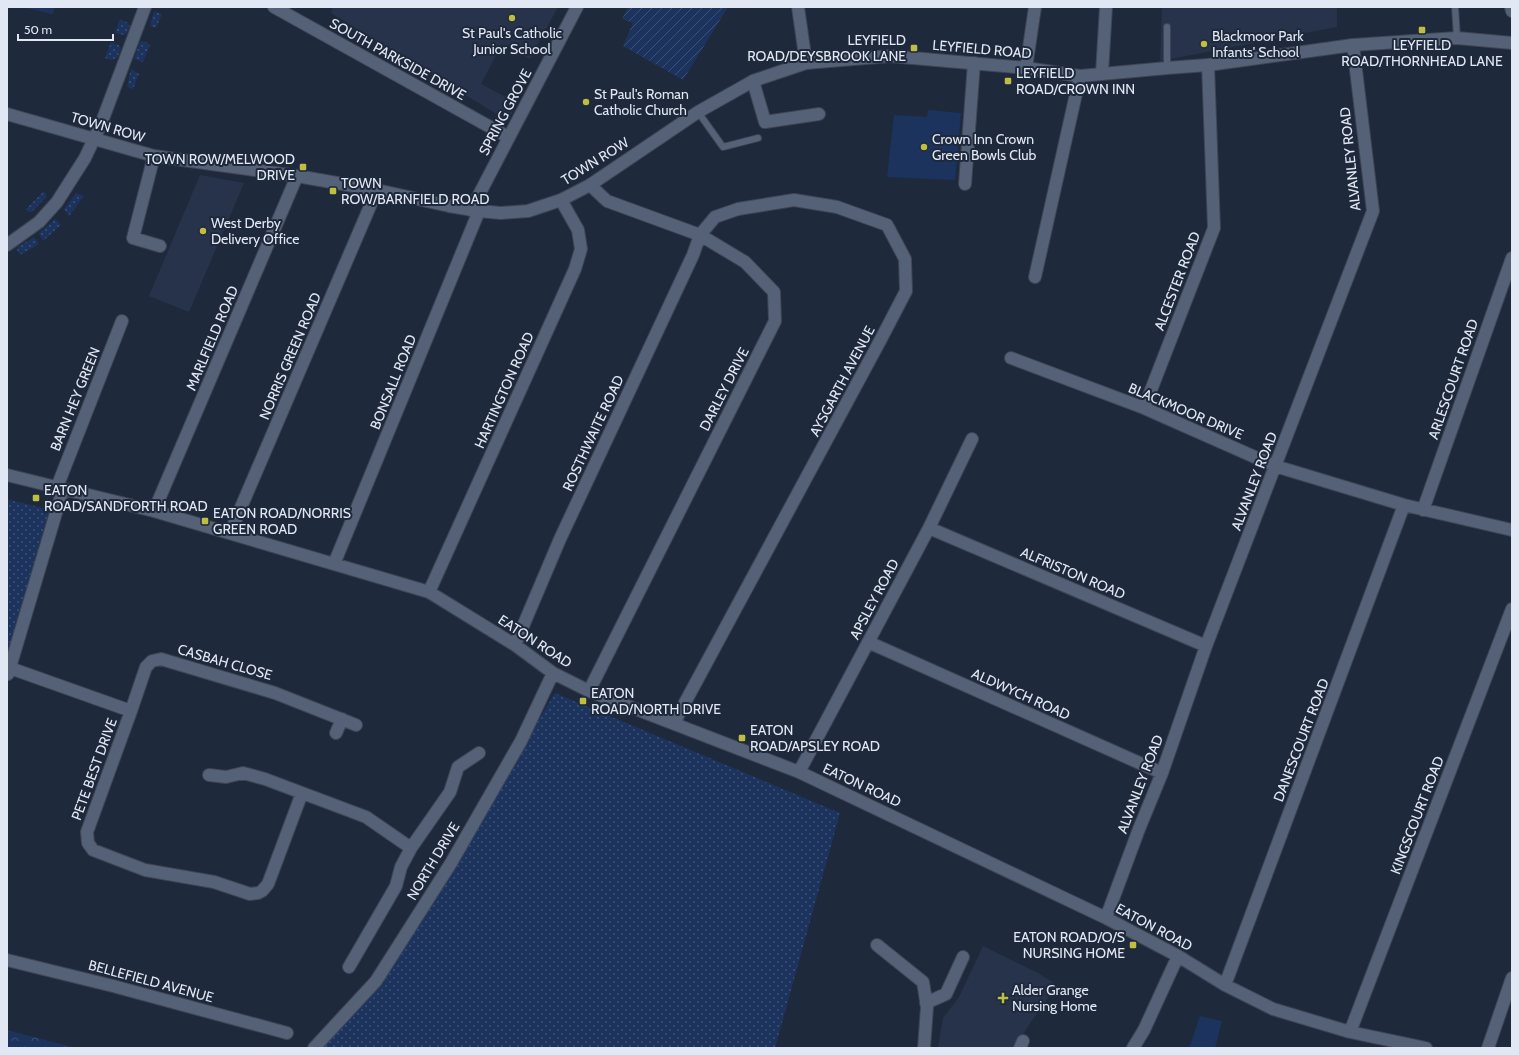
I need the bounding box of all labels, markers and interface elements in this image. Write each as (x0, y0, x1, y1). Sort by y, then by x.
marker: St Paul's Catholic Junior School (507, 13, 517, 23)
street label: SOUTH PARKSIDE DRIVE (327, 14, 470, 104)
scale bar (18, 16, 113, 42)
text: 50 m (24, 22, 52, 37)
place label: St Paul's Catholic Junior School (462, 24, 562, 58)
marker: LEYFIELD ROAD/THORNHEAD LANE (1417, 25, 1427, 35)
place label: Blackmoor Park Infants' School (1212, 27, 1304, 61)
place label: LEYFIELD ROAD/DEYSBROOK LANE (747, 31, 906, 65)
street label: LEYFIELD ROAD (932, 36, 1032, 62)
place label: LEYFIELD ROAD/THORNHEAD LANE (1341, 36, 1503, 70)
marker: Blackmoor Park Infants' School (1199, 39, 1209, 49)
marker: LEYFIELD ROAD/DEYSBROOK LANE (909, 43, 919, 53)
place label: LEYFIELD ROAD/CROWN INN (1016, 64, 1135, 98)
street label: SPRING GROVE (475, 65, 535, 158)
marker: LEYFIELD ROAD/CROWN INN (1003, 76, 1013, 86)
place label: St Paul's Roman Catholic Church (594, 85, 689, 119)
marker: St Paul's Roman Catholic Church (581, 97, 591, 107)
street label: ALVANLEY ROAD (1336, 106, 1364, 212)
street label: TOWN ROW (69, 108, 148, 146)
place label: Crown Inn Crown Green Bowls Club (932, 130, 1037, 164)
street label: TOWN ROW (558, 133, 633, 189)
marker: Crown Inn Crown Green Bowls Club (919, 142, 929, 152)
place label: TOWN ROW/MELWOOD DRIVE (145, 150, 295, 184)
marker: TOWN ROW/MELWOOD DRIVE (298, 162, 308, 172)
place label: TOWN ROW/BARNFIELD ROAD (341, 174, 489, 208)
marker: TOWN ROW/BARNFIELD ROAD (328, 186, 338, 196)
place label: West Derby Delivery Office (211, 214, 299, 248)
marker: West Derby Delivery Office (198, 226, 208, 236)
street label: ALCESTER ROAD (1150, 229, 1204, 333)
street label: MARLFIELD ROAD (182, 283, 242, 393)
street label: NORRIS GREEN ROAD (255, 290, 325, 422)
street label: ARLESCOURT ROAD (1424, 316, 1482, 442)
street label: AYSGARTH AVENUE (805, 322, 879, 439)
street label: HARTINGTON ROAD (470, 329, 538, 451)
street label: BONSALL ROAD (366, 332, 420, 432)
street label: BARN HEY GREEN (46, 344, 104, 454)
street label: DARLEY DRIVE (695, 344, 753, 434)
street label: ROSTHWAITE ROAD (558, 372, 628, 494)
street label: BLACKMOOR DRIVE (1126, 379, 1247, 443)
street label: ALVANLEY ROAD (1227, 429, 1281, 533)
place label: EATON ROAD/SANDFORTH ROAD (44, 481, 208, 515)
marker: EATON ROAD/SANDFORTH ROAD (31, 493, 41, 503)
place label: EATON ROAD/NORRIS GREEN ROAD (213, 504, 351, 538)
marker: EATON ROAD/NORRIS GREEN ROAD (200, 516, 210, 526)
street label: ALFRISTON ROAD (1018, 543, 1128, 603)
street label: APSLEY ROAD (845, 556, 903, 642)
street label: EATON ROAD (495, 610, 575, 672)
street label: CASBAH CLOSE (176, 640, 275, 684)
street label: ALDWYCH ROAD (969, 664, 1073, 724)
street label: DANESCOURT ROAD (1269, 676, 1333, 804)
place label: EATON ROAD/NORTH DRIVE (591, 684, 721, 718)
marker: EATON ROAD/NORTH DRIVE (578, 696, 588, 706)
street label: PETE BEST DRIVE (67, 715, 121, 823)
place label: EATON ROAD/APSLEY ROAD (750, 721, 880, 755)
street label: ALVANLEY ROAD (1113, 732, 1167, 836)
marker: EATON ROAD/APSLEY ROAD (737, 733, 747, 743)
street label: KINGSCOURT ROAD (1386, 753, 1448, 877)
street label: EATON ROAD (820, 759, 904, 811)
street label: NORTH DRIVE (403, 818, 463, 903)
street label: EATON ROAD (1113, 899, 1195, 955)
place label: EATON ROAD/O/S NURSING HOME (1013, 928, 1125, 962)
marker: EATON ROAD/O/S NURSING HOME (1128, 940, 1138, 950)
street label: BELLEFIELD AVENUE (86, 956, 216, 1006)
place label: Alder Grange Nursing Home (1012, 981, 1097, 1015)
marker: Alder Grange Nursing Home (997, 992, 1009, 1004)

